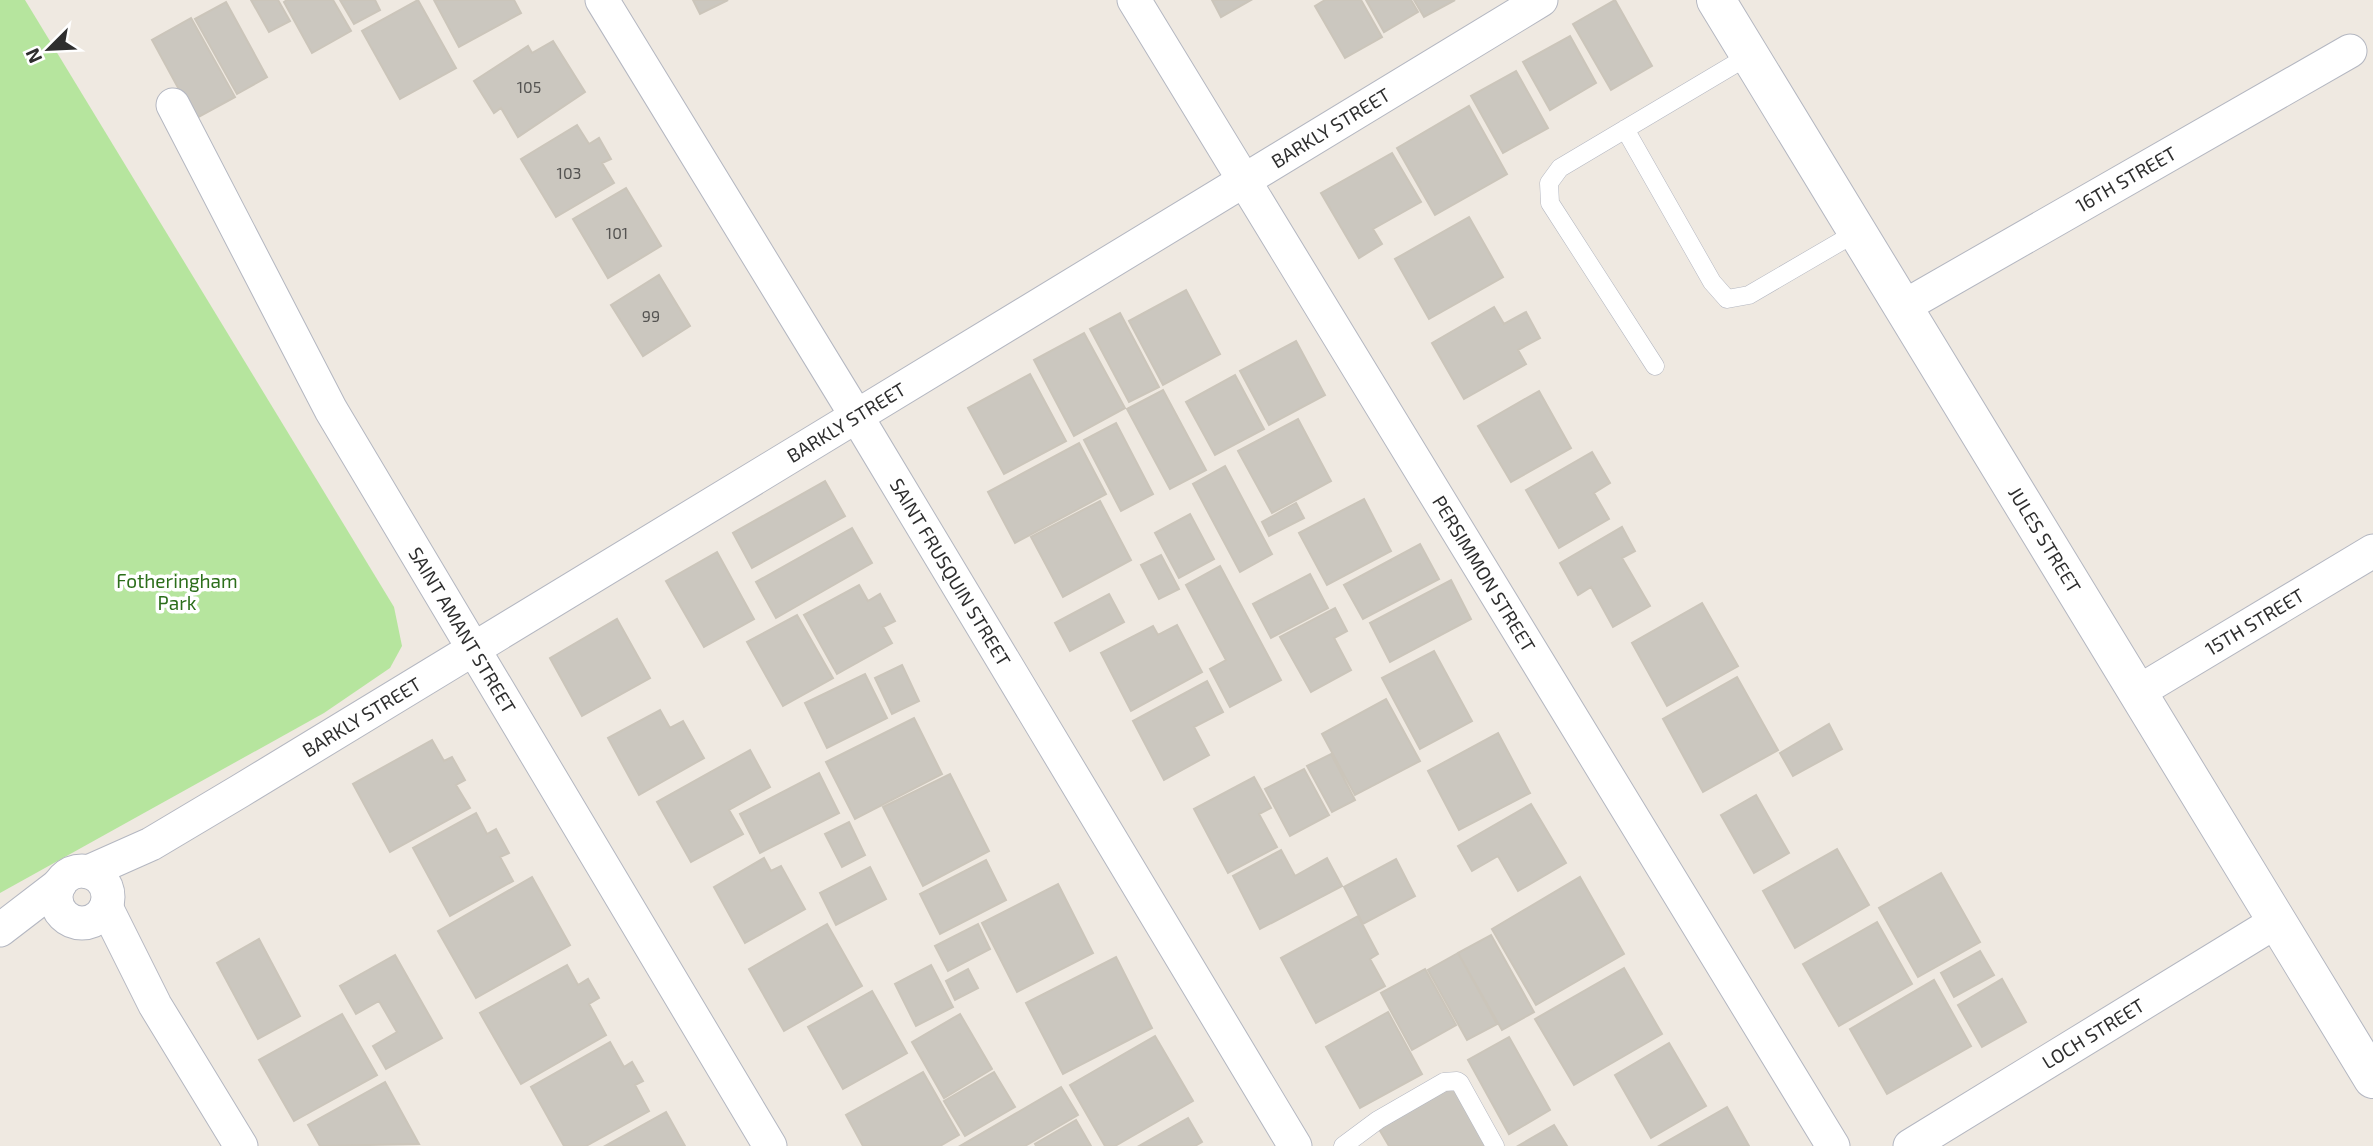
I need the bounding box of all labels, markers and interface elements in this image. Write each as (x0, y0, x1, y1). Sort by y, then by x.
north arrow (14, 14, 84, 84)
text: N (20, 45, 46, 67)
house number: 105 (517, 77, 541, 96)
street label: BARKLY STREET (1267, 83, 1394, 172)
street label: 16TH STREET (2071, 141, 2180, 217)
house number: 103 (557, 163, 581, 182)
house number: 101 (606, 223, 628, 242)
house number: 99 (642, 306, 660, 325)
street label: BARKLY STREET (782, 377, 910, 467)
street label: SAINT FRUSQUIN STREET (886, 474, 1016, 670)
street label: JULES STREET (2004, 482, 2086, 597)
street label: PERSIMMON STREET (1428, 491, 1541, 656)
street label: SAINT AMANT STREET (404, 543, 521, 717)
park label: Fotheringham Park (116, 569, 238, 614)
street label: 15TH STREET (2201, 583, 2308, 660)
street label: BARKLY STREET (298, 672, 425, 761)
street label: LOCH STREET (2038, 993, 2148, 1073)

